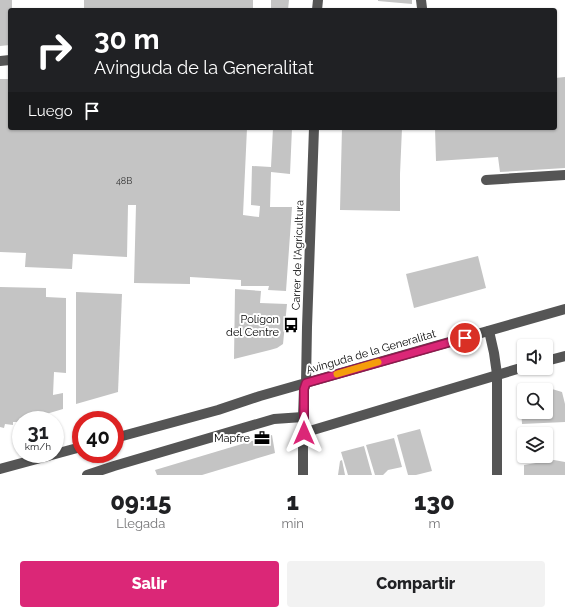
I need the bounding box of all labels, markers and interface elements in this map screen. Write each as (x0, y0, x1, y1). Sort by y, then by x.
text: 30 m (94, 23, 160, 56)
icon: right (28, 24, 80, 76)
text: Avinguda de la Generalitat (94, 57, 314, 78)
icon: arrive (81, 100, 103, 122)
text: Luego (28, 102, 73, 120)
house number: 48B (116, 176, 132, 186)
street label: Carrer de l'Agricultura (290, 200, 306, 310)
place label: Polígon del Centre (226, 313, 280, 339)
bus stop icon: Polígon del Centre (282, 316, 300, 334)
pin (448, 321, 482, 355)
street label: Avinguda de la Generalitat (305, 327, 438, 377)
icon: arrive (454, 327, 476, 349)
map controls (517, 339, 553, 463)
button: sound (517, 339, 553, 375)
button: search (517, 383, 553, 419)
speed limit sign: 40 (72, 411, 124, 463)
position arrow (283, 412, 325, 454)
text: 31 (27, 420, 49, 444)
button: layers (517, 427, 553, 463)
office icon: Mapfre (253, 429, 271, 447)
place label: Mapfre (214, 432, 251, 445)
text: km/h (25, 441, 51, 452)
text: 09:15 (110, 487, 171, 516)
text: 1 (287, 487, 299, 516)
text: 130 (414, 487, 455, 516)
text: Llegada (116, 516, 165, 531)
text: min (282, 516, 304, 531)
text: m (428, 516, 440, 531)
button: Salir (20, 561, 279, 607)
button: Compartir (287, 561, 545, 607)

